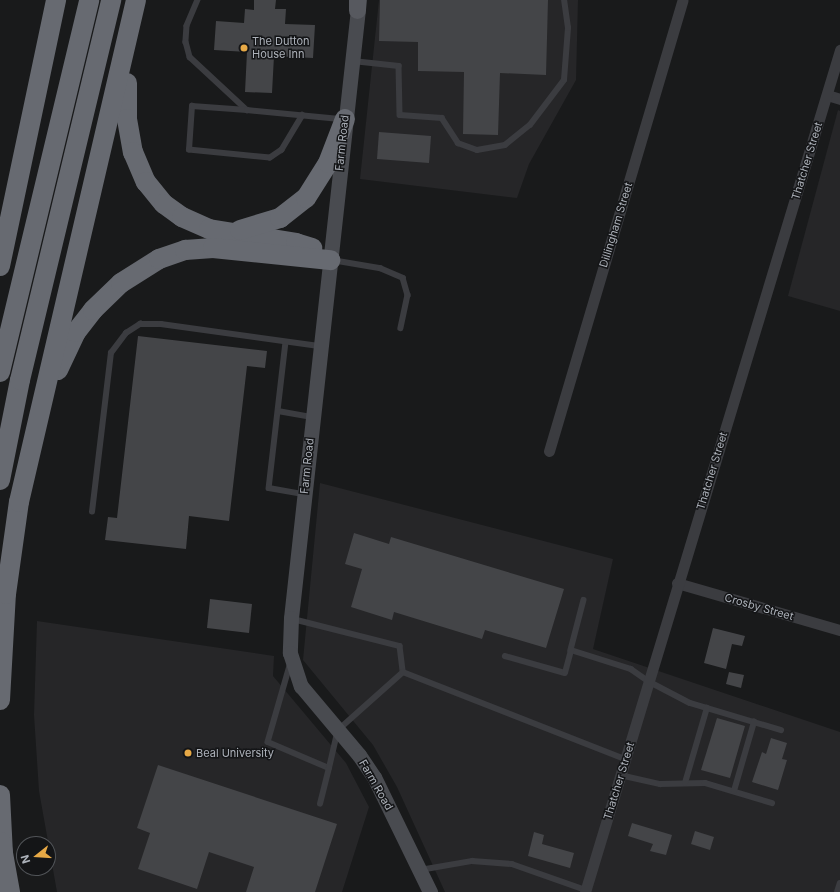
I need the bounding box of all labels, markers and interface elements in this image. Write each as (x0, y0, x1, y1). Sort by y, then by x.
place label: The Dutton House Inn (252, 35, 309, 61)
marker: The Dutton House Inn (239, 43, 249, 53)
street label: Farm Road (333, 114, 351, 172)
street label: Thatcher Street (789, 120, 825, 202)
street label: Dillingham Street (597, 181, 635, 269)
street label: Thatcher Street (694, 430, 730, 512)
street label: Farm Road (298, 437, 316, 495)
street label: Crosby Street (723, 591, 795, 623)
street label: Thatcher Street (601, 740, 637, 822)
place label: Beal University (196, 746, 274, 760)
marker: Beal University (183, 748, 193, 758)
street label: Farm Road (356, 757, 396, 813)
north arrow (16, 836, 56, 876)
text: N (18, 853, 33, 865)

